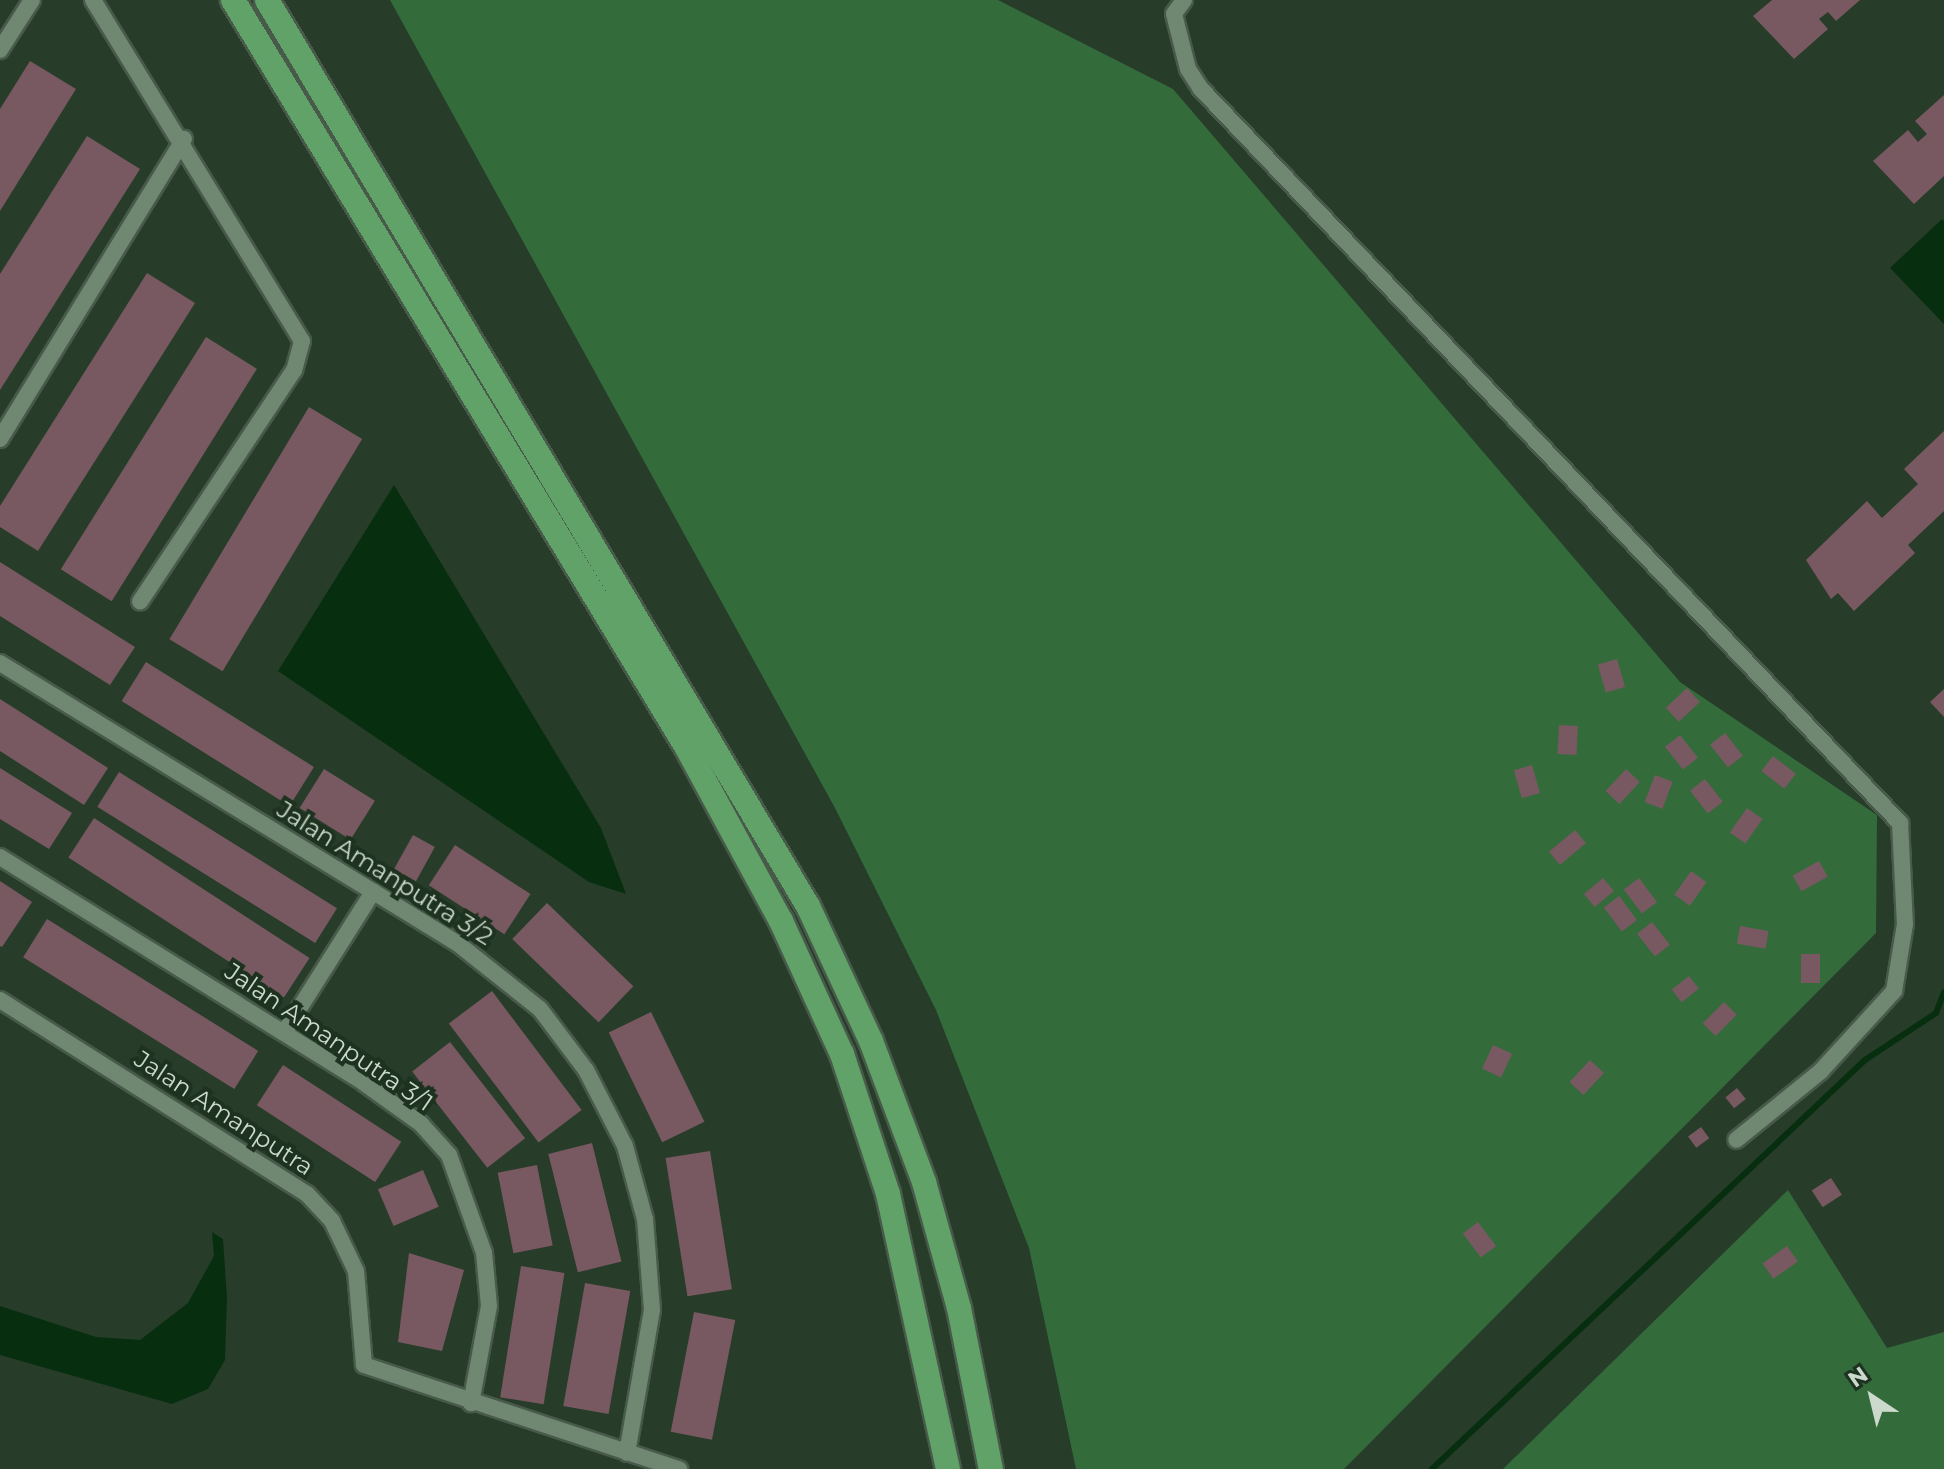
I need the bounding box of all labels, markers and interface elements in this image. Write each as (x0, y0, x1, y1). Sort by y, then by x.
street label: Jalan Amanputra 3/2 (272, 795, 498, 951)
street label: Jalan Amanputra 3/1 (220, 957, 438, 1117)
street label: Jalan Amanputra (129, 1044, 319, 1182)
north arrow (1832, 1357, 1912, 1437)
text: N (1843, 1361, 1873, 1393)

